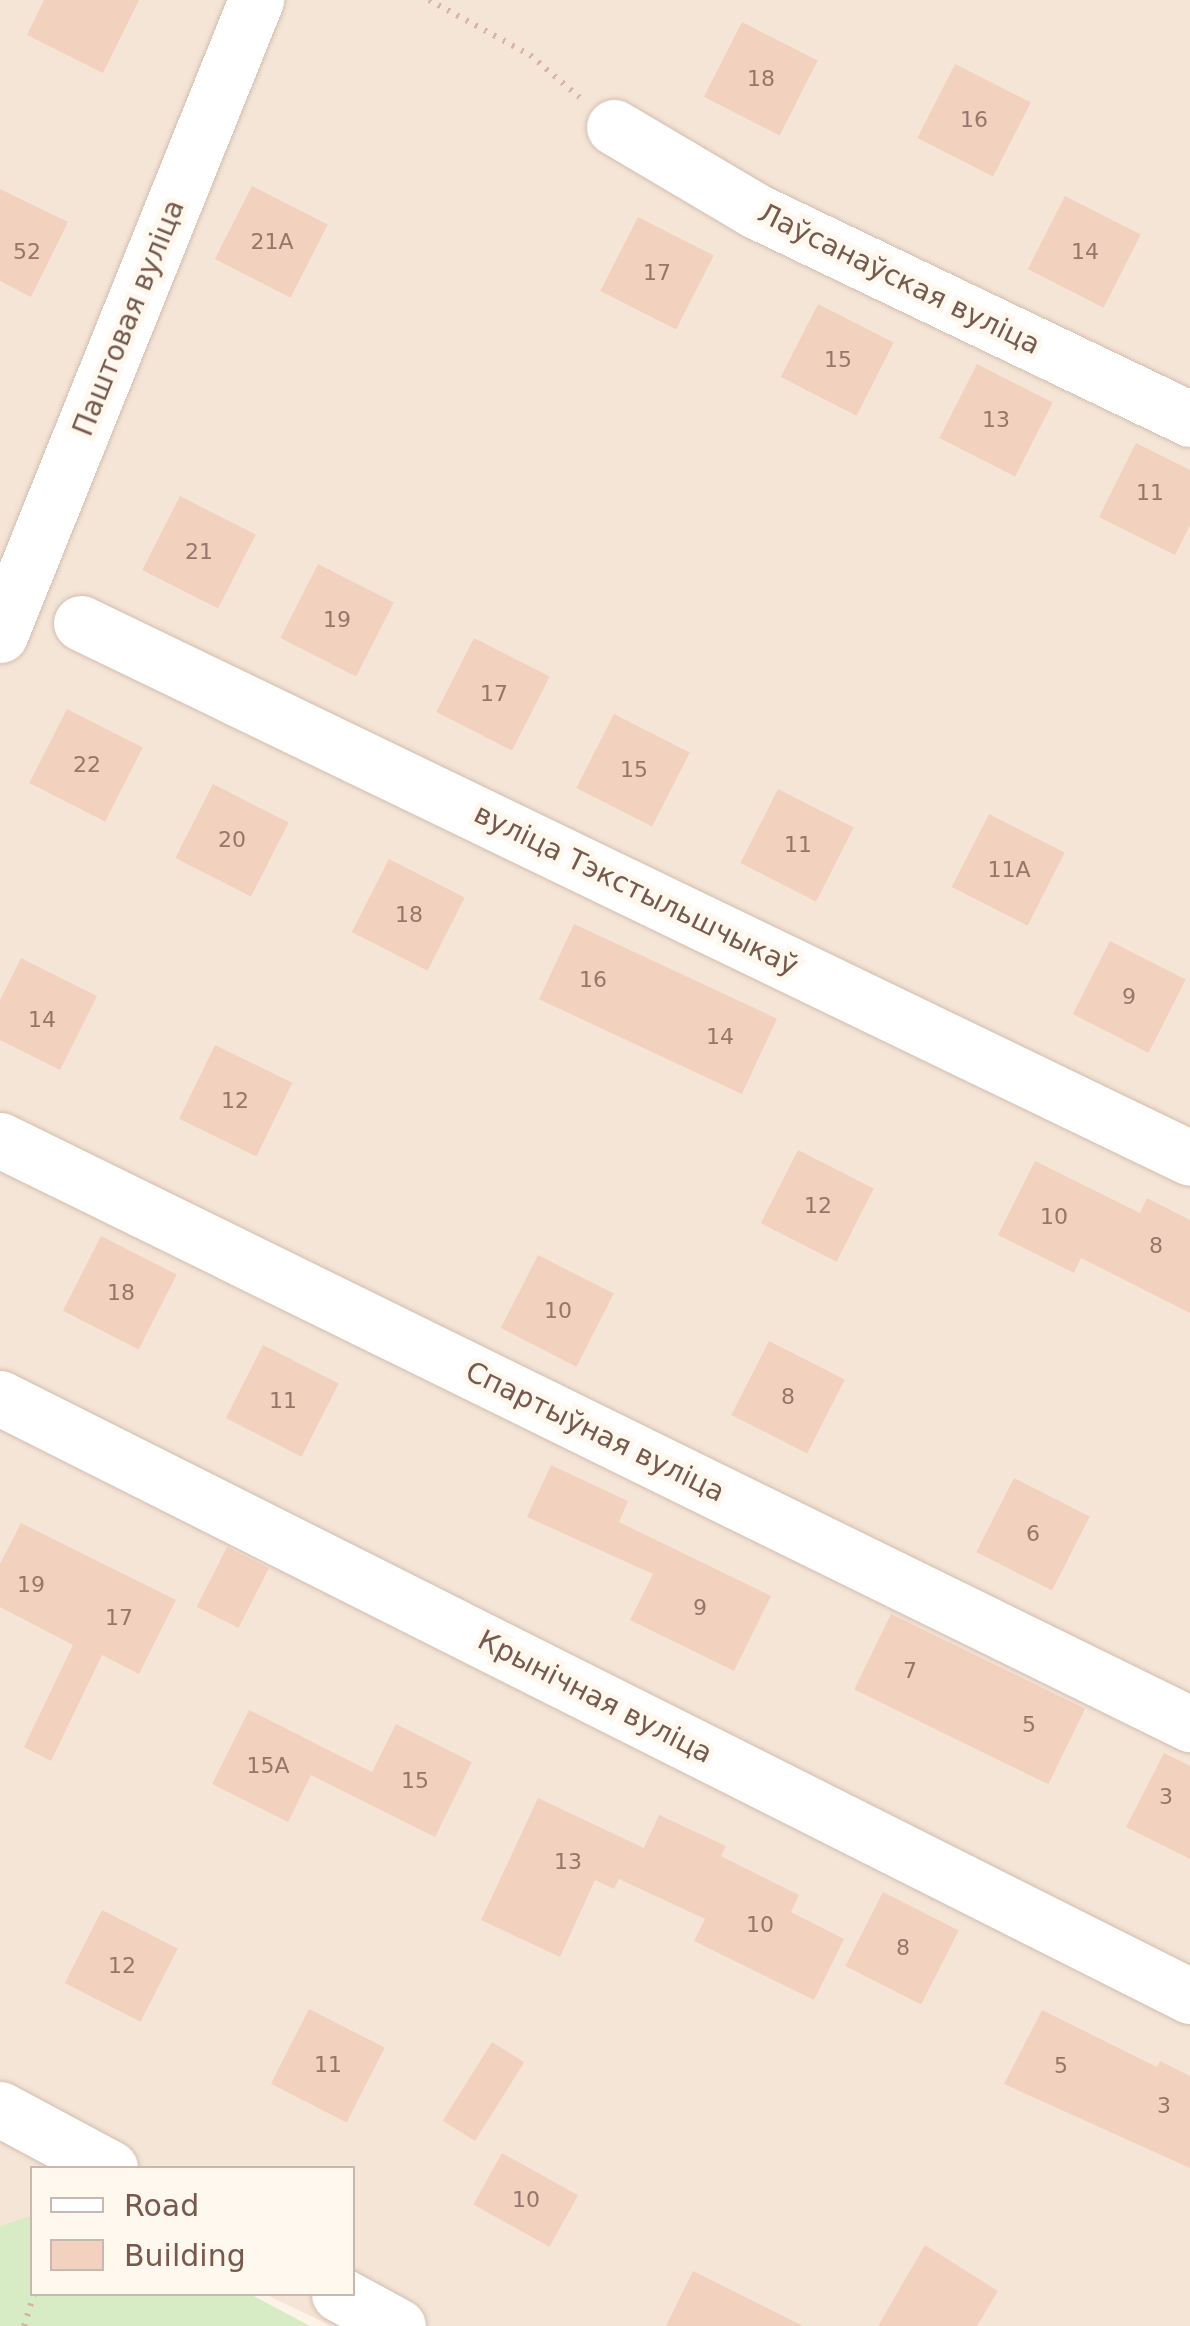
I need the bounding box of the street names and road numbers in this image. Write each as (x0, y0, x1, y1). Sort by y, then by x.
street label: Паштовая вуліца (66, 195, 192, 441)
street label: Лаўсанаўская вуліца (753, 196, 1045, 362)
street label: вуліца Тэкстыльшчыкаў (468, 797, 804, 983)
street label: Спартыўная вуліца (460, 1355, 730, 1509)
street label: Крынічная вуліца (472, 1623, 718, 1771)

